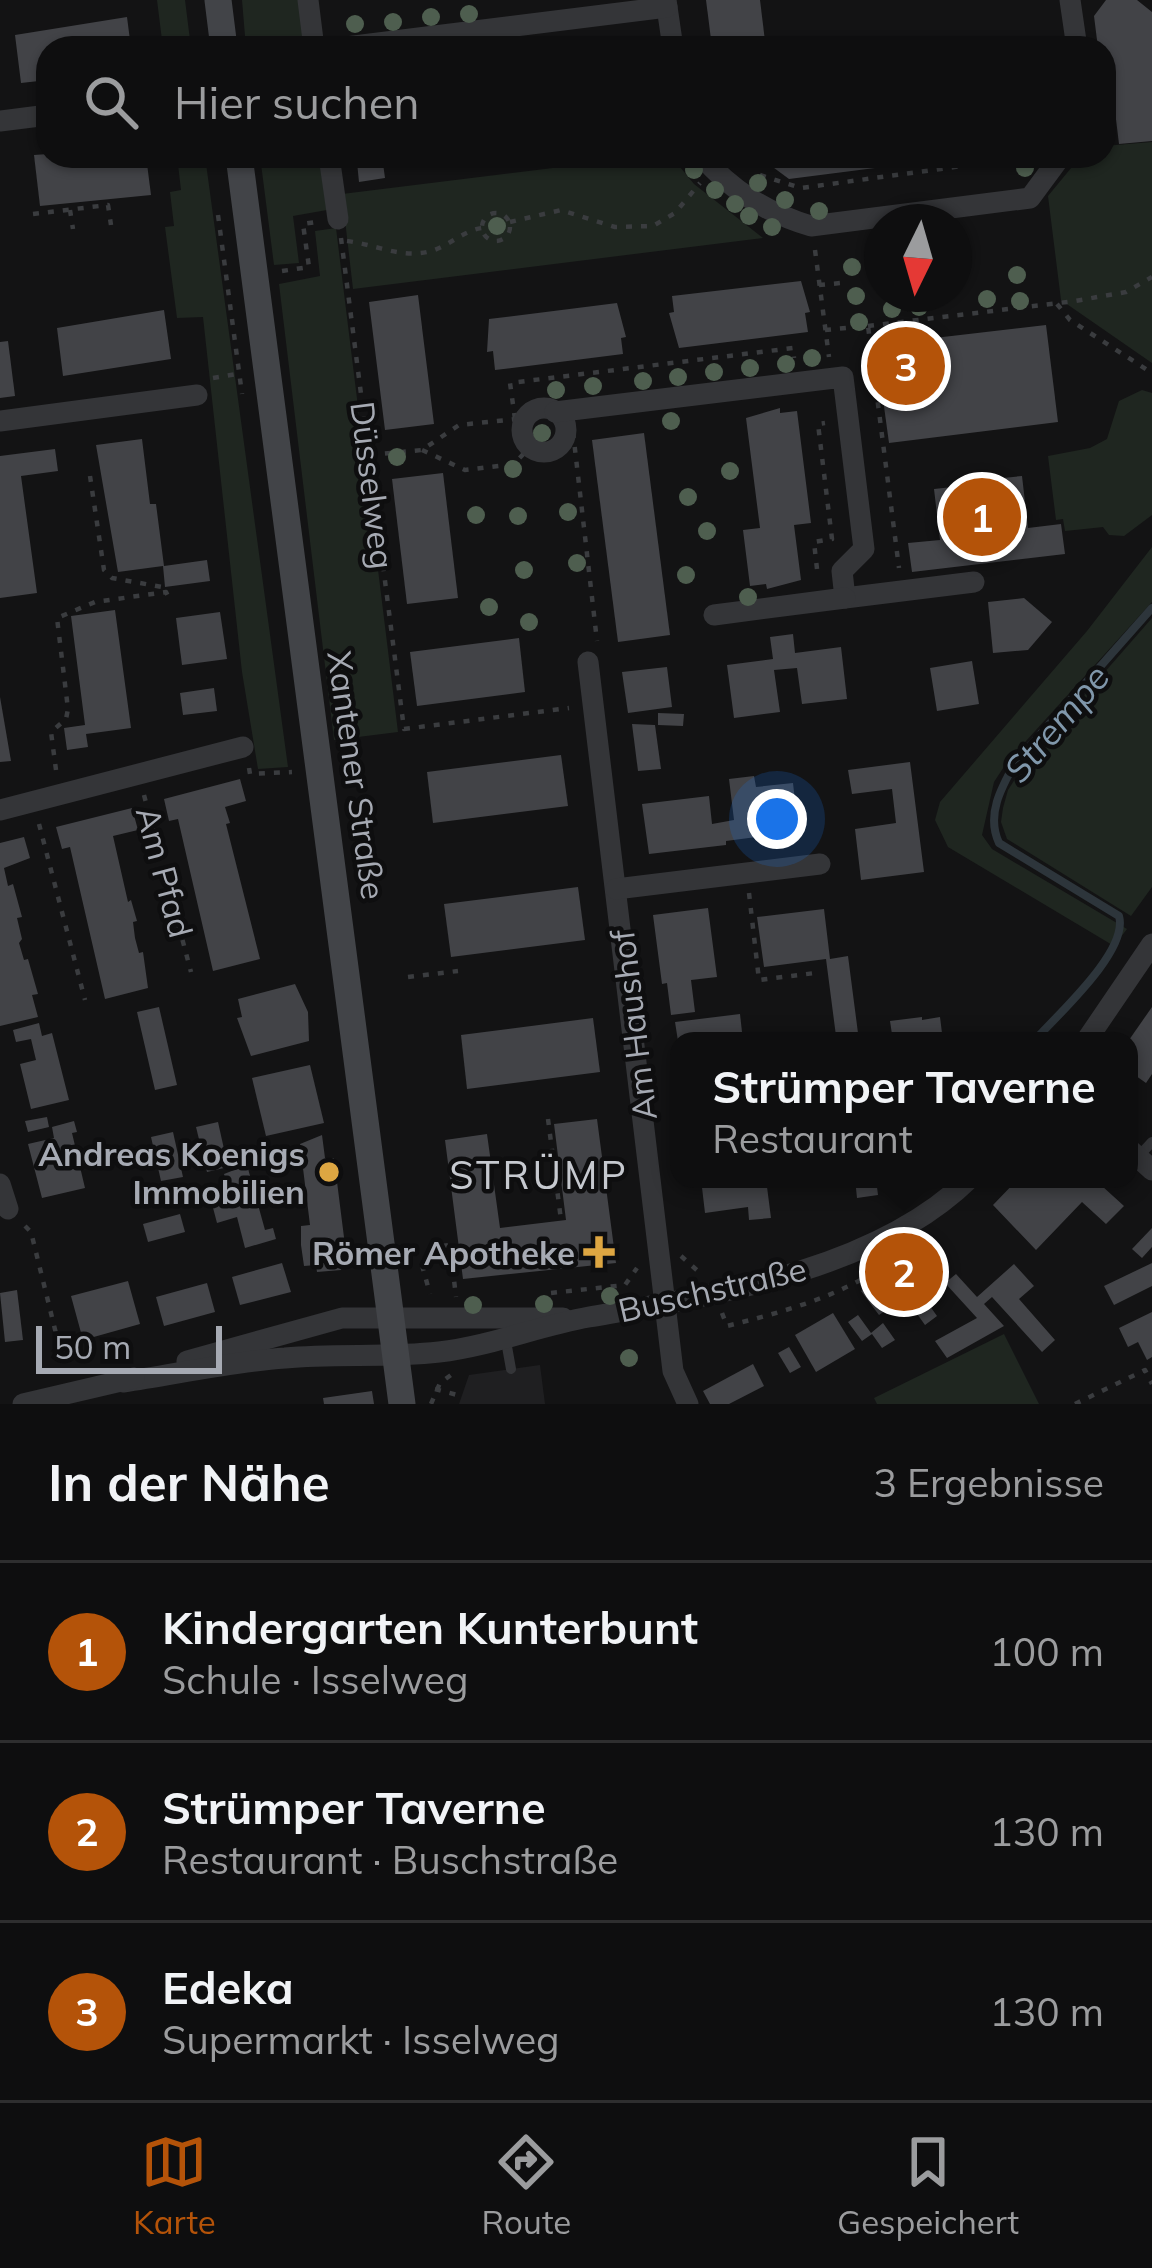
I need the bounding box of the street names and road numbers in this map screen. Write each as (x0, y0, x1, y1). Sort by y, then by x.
street label: Düsselweg (342, 399, 404, 571)
street label: Xantener Straße (319, 648, 395, 902)
street label: Am Pfad (128, 802, 202, 942)
street label: Am Haushof (601, 927, 665, 1123)
street label: Buschstraße (614, 1247, 810, 1331)

